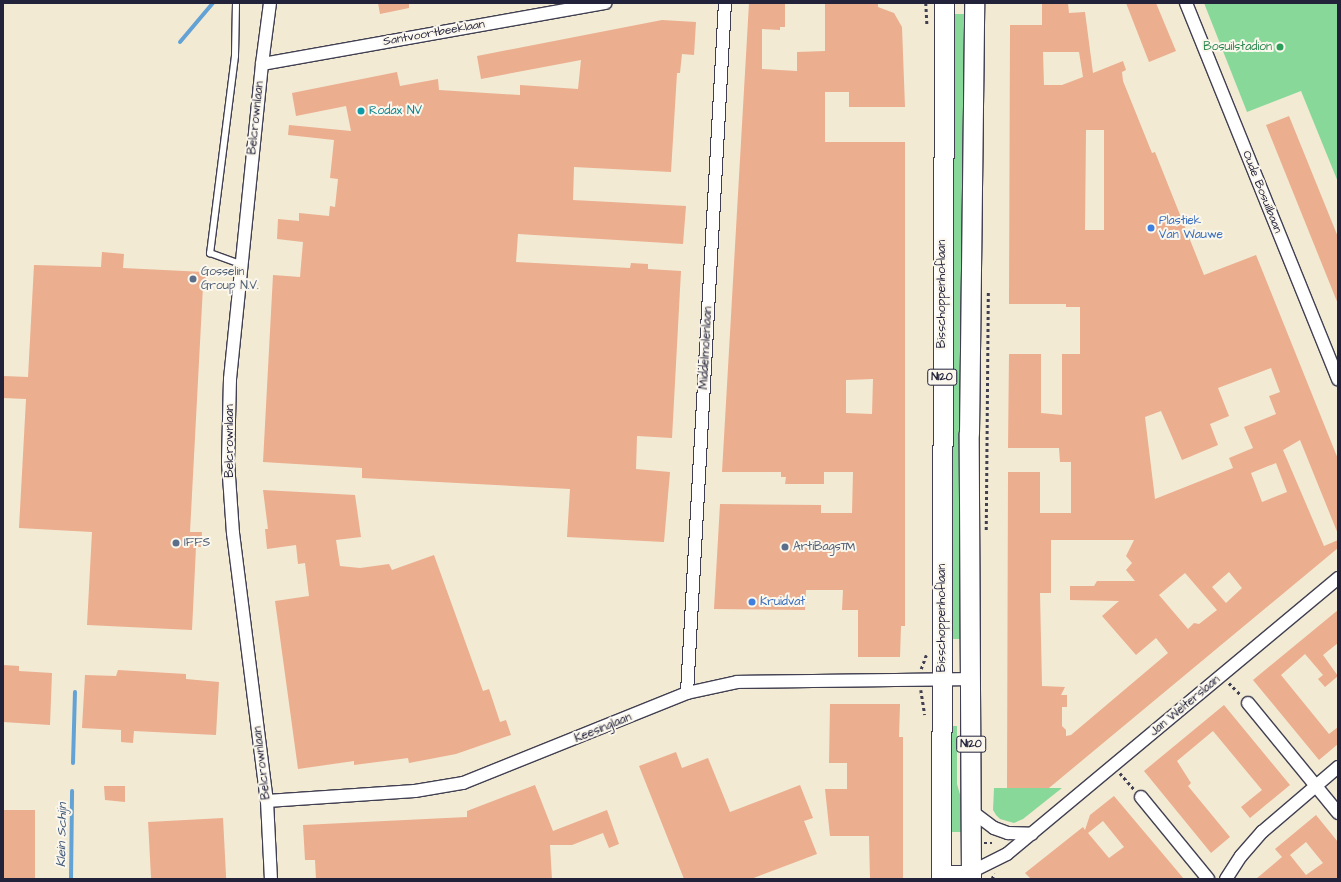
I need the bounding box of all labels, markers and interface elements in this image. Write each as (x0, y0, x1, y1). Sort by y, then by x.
street label: Santvoortbeeklaan (382, 17, 486, 49)
place label: Bosuilstadion (1203, 40, 1272, 54)
marker: Bosuilstadion (1275, 42, 1285, 52)
street label: Belcrownlaan (245, 81, 267, 155)
place label: Rodax NV (369, 104, 422, 118)
marker: Rodax NV (356, 106, 366, 116)
street label: Oude Bosuilbaan (1239, 149, 1285, 235)
place label: Plastiek Van Wauwe (1159, 214, 1223, 242)
marker: Plastiek Van Wauwe (1146, 223, 1156, 233)
street label: Bisschoppenhoflaan (935, 240, 949, 348)
place label: Gosselin Group N.V. (201, 265, 259, 293)
marker: Gosselin Group N.V. (188, 274, 198, 284)
street label: Middelmolenlaan (697, 306, 715, 390)
road number: N120 (927, 368, 957, 386)
street label: Belcrownlaan (223, 404, 237, 478)
place label: IFFS (184, 536, 210, 550)
marker: IFFS (171, 538, 181, 548)
place label: ArtiBags™ (793, 540, 855, 554)
marker: ArtiBags™ (780, 542, 790, 552)
street label: Bisschoppenhoflaan (935, 564, 949, 672)
place label: Kruidvat (760, 595, 805, 609)
marker: Kruidvat (747, 597, 757, 607)
street label: Jan Welterslaan (1147, 673, 1223, 739)
street label: Keesinglaan (572, 710, 634, 746)
street label: Belcrownlaan (250, 726, 274, 800)
road number: N120 (956, 735, 986, 753)
water label: Klein Schijn (54, 803, 70, 867)

